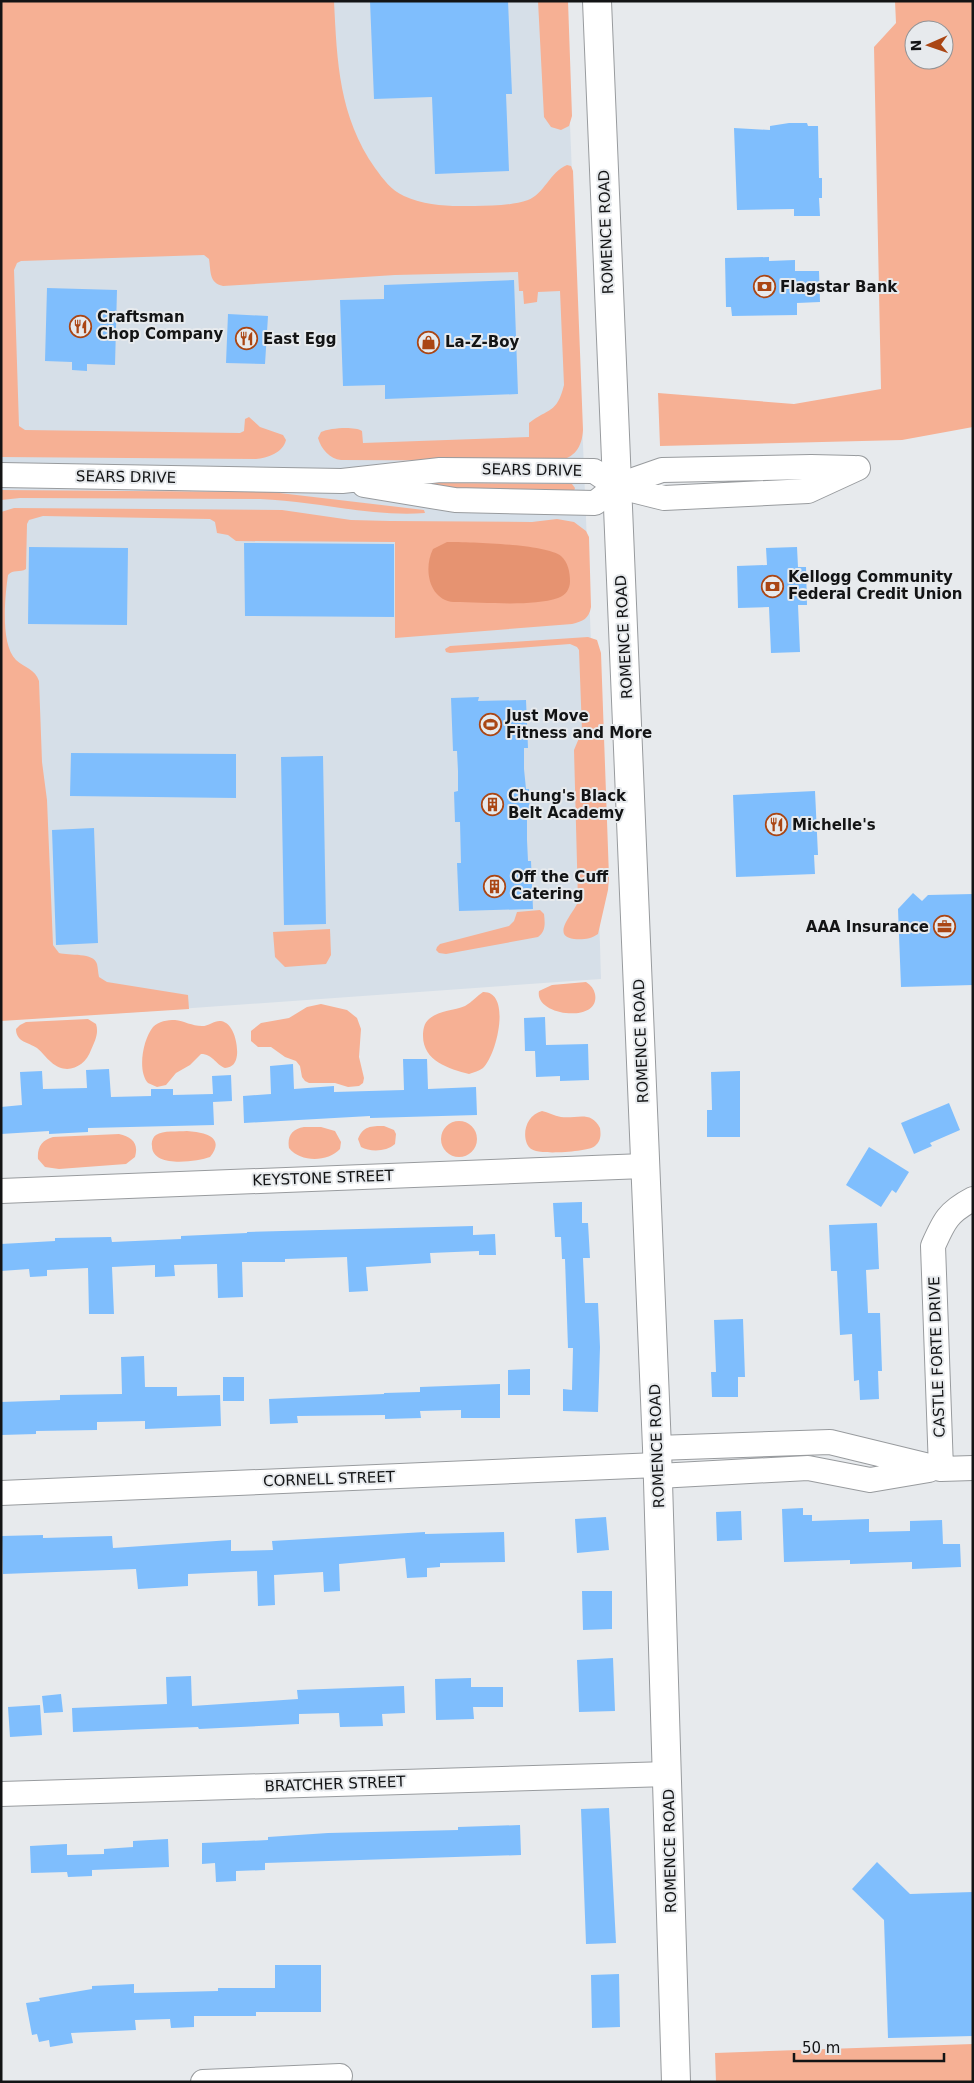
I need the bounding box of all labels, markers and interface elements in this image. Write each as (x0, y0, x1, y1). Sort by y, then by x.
north arrow (904, 20, 954, 70)
text: N (908, 39, 924, 52)
street label: ROMENCE ROAD (595, 170, 617, 294)
bank icon: Flagstar Bank (752, 275, 776, 299)
place label: Flagstar Bank (780, 278, 898, 296)
place label: Craftsman Chop Company (97, 308, 223, 343)
restaurant icon: Craftsman Chop Company (69, 314, 93, 338)
restaurant icon: East Egg (235, 327, 259, 351)
place label: East Egg (263, 330, 336, 348)
shop icon: La-Z-Boy (417, 330, 441, 354)
place label: La-Z-Boy (445, 333, 519, 351)
street label: SEARS DRIVE (482, 460, 582, 480)
street label: SEARS DRIVE (76, 467, 176, 487)
place label: Kellogg Community Federal Credit Union (788, 568, 962, 603)
street label: ROMENCE ROAD (612, 574, 636, 700)
bank icon: Kellogg Community Federal Credit Union (760, 574, 784, 598)
place label: Just Move Fitness and More (505, 707, 652, 742)
sports icon: Just Move Fitness and More (478, 713, 502, 737)
place label: Chung's Black Belt Academy (508, 787, 627, 822)
building icon: Chung's Black Belt Academy (480, 793, 504, 817)
restaurant icon: Michelle's (764, 813, 788, 837)
place label: Michelle's (792, 816, 876, 834)
place label: Off the Cuff Catering (511, 868, 609, 903)
building icon: Off the Cuff Catering (483, 874, 507, 898)
office icon: AAA Insurance (933, 915, 957, 939)
place label: AAA Insurance (806, 918, 929, 936)
street label: ROMENCE ROAD (630, 979, 652, 1103)
street label: KEYSTONE STREET (252, 1167, 395, 1189)
street label: CASTLE FORTE DRIVE (925, 1276, 949, 1438)
street label: ROMENCE ROAD (646, 1384, 668, 1508)
street label: CORNELL STREET (263, 1468, 396, 1490)
street label: BRATCHER STREET (264, 1773, 407, 1795)
street label: ROMENCE ROAD (660, 1789, 680, 1913)
scale bar (794, 2030, 944, 2062)
text: 50 m (802, 2039, 840, 2057)

